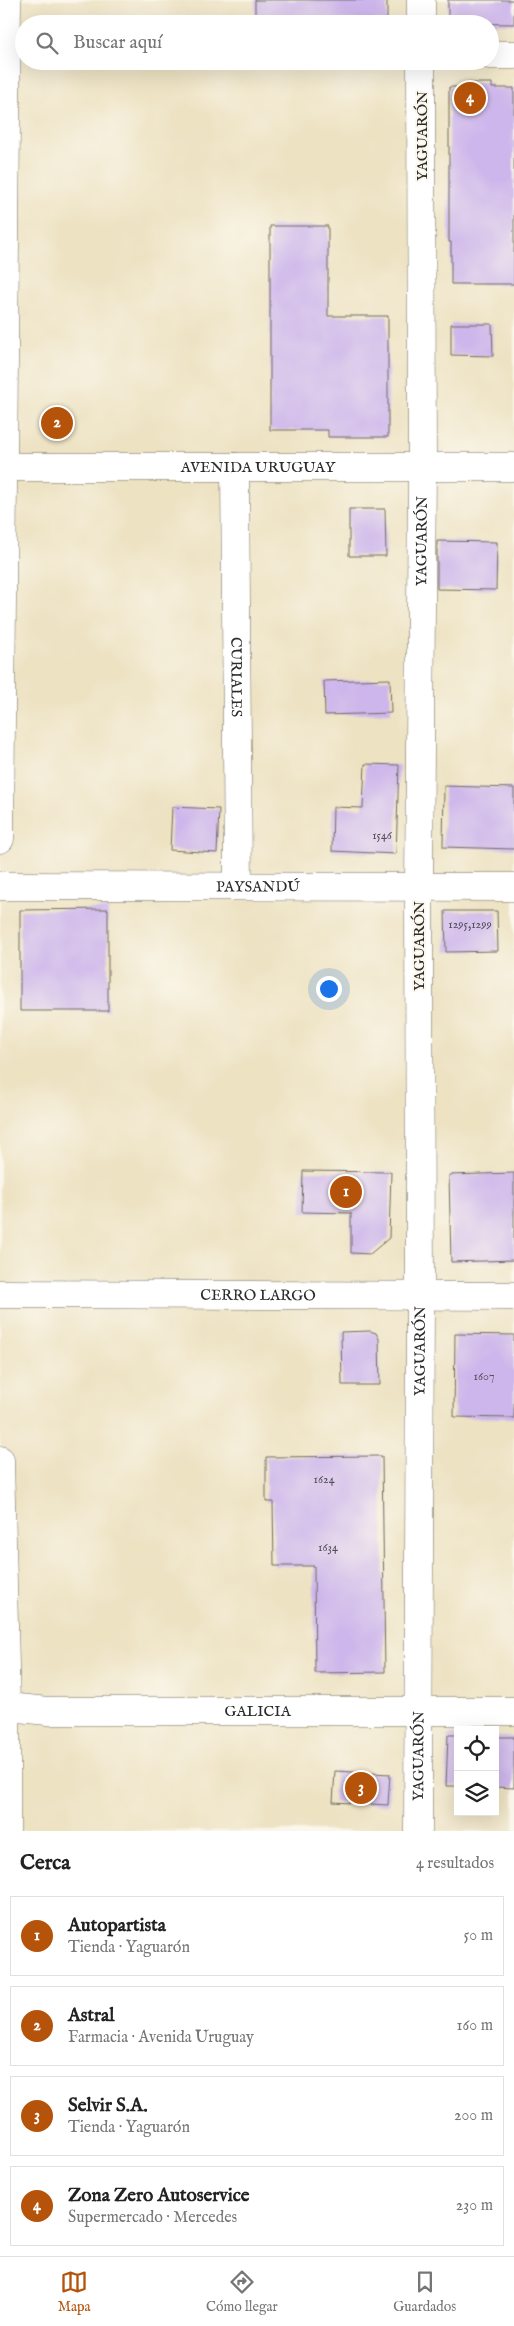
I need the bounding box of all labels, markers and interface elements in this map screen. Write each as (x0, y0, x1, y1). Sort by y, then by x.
search box (15, 15, 499, 70)
icon: search (33, 29, 61, 57)
text: Buscar aquí (73, 31, 162, 55)
pin: 4 (454, 79, 486, 117)
street label: YAGUARÓN (413, 91, 432, 181)
pin: 2 (41, 404, 73, 442)
street label: AVENIDA URUGUAY (180, 458, 336, 477)
street label: YAGUARÓN (412, 496, 431, 586)
street label: CURIALES (227, 637, 246, 717)
house number: 1546 (372, 828, 393, 843)
street label: PAYSANDÚ (216, 877, 300, 896)
street label: YAGUARÓN (410, 901, 429, 991)
house number: 1295,1299 (448, 917, 492, 932)
your location (316, 976, 342, 1002)
pin: 1 (330, 1173, 362, 1211)
street label: CERRO LARGO (200, 1285, 316, 1305)
street label: YAGUARÓN (410, 1306, 429, 1396)
house number: 1607 (473, 1369, 495, 1384)
house number: 1624 (313, 1472, 335, 1487)
house number: 1634 (318, 1540, 338, 1555)
street label: GALICIA (225, 1702, 292, 1721)
street label: YAGUARÓN (409, 1711, 428, 1801)
map controls (454, 1726, 499, 1816)
button: locate (454, 1726, 499, 1771)
pin: 3 (345, 1769, 377, 1807)
button: layers (454, 1771, 499, 1816)
text: Cerca (20, 1850, 70, 1877)
text: 4 resultados (416, 1854, 494, 1874)
text: Autopartista (68, 1914, 166, 1938)
text: 1 (34, 1926, 40, 1946)
text: 50 m (464, 1926, 493, 1946)
text: Tienda · Yaguarón (68, 1938, 190, 1958)
text: Astral (68, 2004, 114, 2028)
text: 2 (33, 2016, 41, 2036)
text: 160 m (457, 2016, 493, 2036)
text: Farmacia · Avenida Uruguay (68, 2028, 254, 2048)
text: Selvir S.A. (68, 2094, 148, 2118)
text: 3 (34, 2106, 40, 2126)
text: 200 m (454, 2106, 493, 2126)
text: Tienda · Yaguarón (68, 2118, 190, 2138)
text: Zona Zero Autoservice (68, 2184, 250, 2208)
text: 4 (33, 2196, 41, 2216)
text: 230 m (456, 2196, 493, 2216)
text: Supermercado · Mercedes (68, 2208, 237, 2228)
tab: Mapa (58, 2268, 91, 2316)
tab: Cómo llegar (206, 2268, 278, 2316)
tab: Guardados (393, 2268, 456, 2316)

